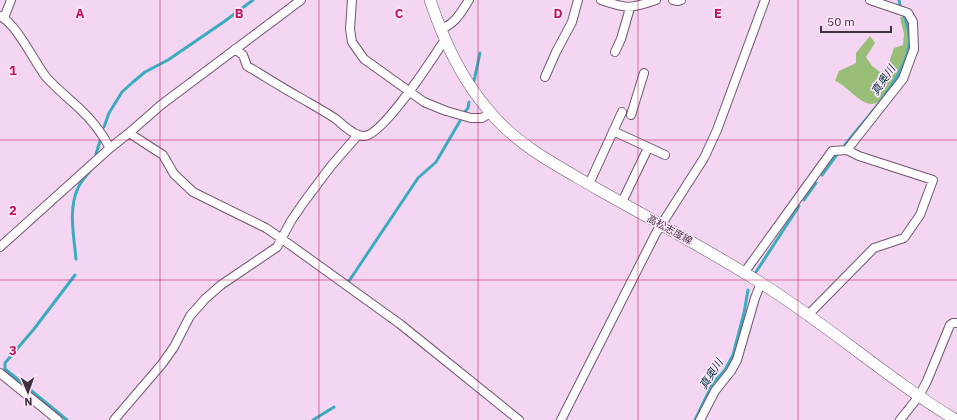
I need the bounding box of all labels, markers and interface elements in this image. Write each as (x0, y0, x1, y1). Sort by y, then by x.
text: A (76, 5, 85, 22)
text: B (235, 5, 244, 22)
text: C (395, 5, 404, 22)
text: D (553, 5, 563, 22)
text: E (714, 5, 722, 22)
scale bar (821, 8, 891, 34)
text: 50 m (827, 14, 855, 29)
text: 1 (9, 62, 17, 79)
water label: 真奥川 (868, 62, 899, 98)
text: 2 (9, 202, 17, 219)
street label: 高松志度線 (645, 212, 695, 247)
text: 3 (9, 342, 17, 359)
water label: 真奥川 (696, 356, 726, 392)
north arrow (8, 372, 48, 412)
text: N (24, 395, 33, 409)

